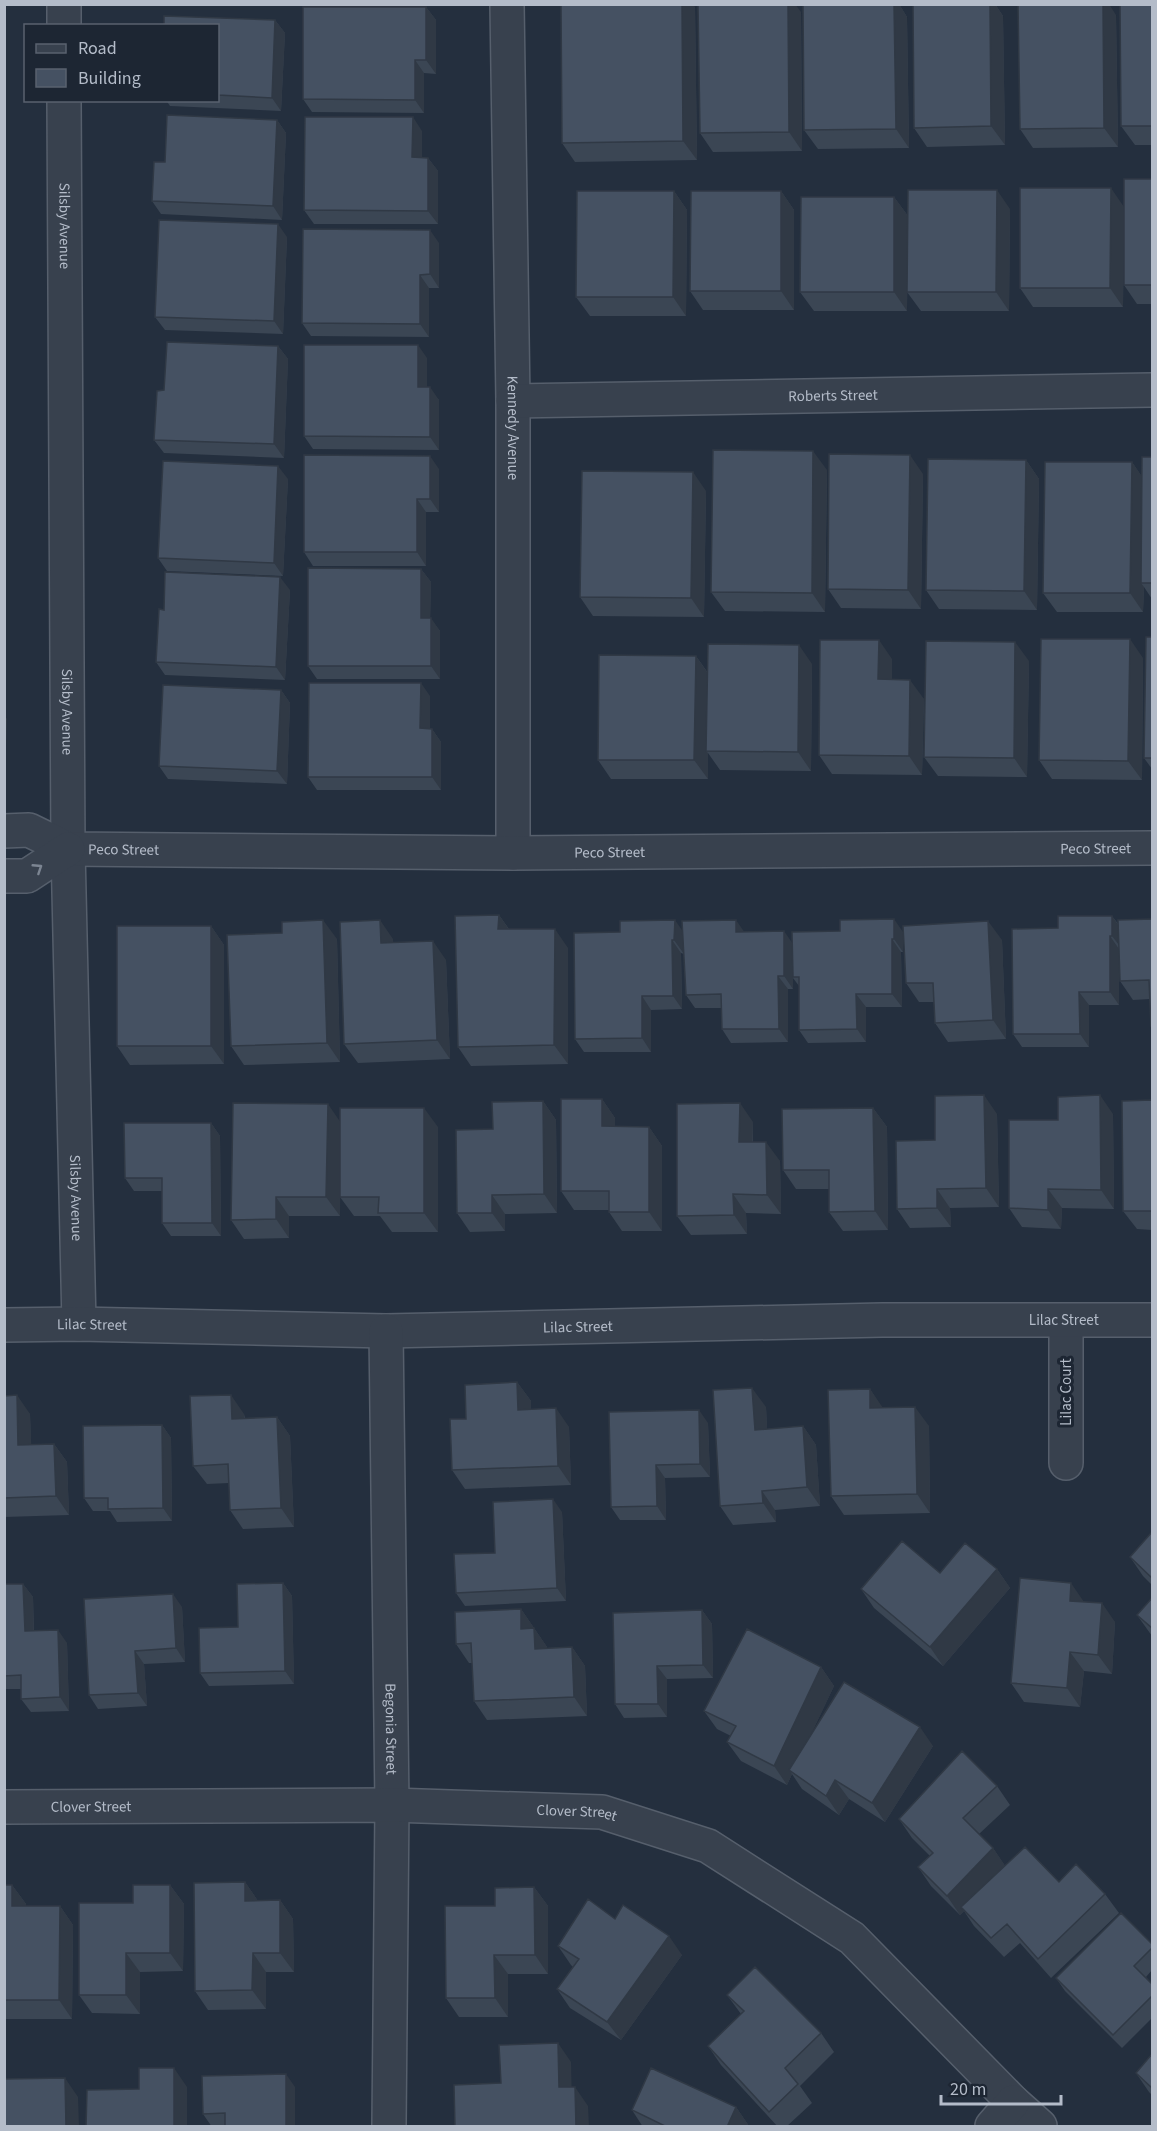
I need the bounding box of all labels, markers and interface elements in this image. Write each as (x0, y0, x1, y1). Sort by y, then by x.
legend (24, 24, 219, 102)
text: Road (78, 36, 117, 61)
text: Building (78, 66, 141, 91)
street label: Silsby Avenue (53, 183, 75, 269)
street label: Kennedy Avenue (502, 376, 523, 480)
street label: Roberts Street (788, 385, 878, 407)
street label: Silsby Avenue (56, 669, 77, 755)
street label: Peco Street (1060, 838, 1131, 860)
street label: Peco Street (88, 839, 159, 861)
street label: Peco Street (574, 842, 645, 864)
one-way arrow (32, 864, 42, 876)
street label: Silsby Avenue (64, 1154, 87, 1241)
street label: Lilac Street (1029, 1310, 1099, 1331)
street label: Lilac Street (57, 1314, 127, 1336)
street label: Lilac Street (543, 1316, 613, 1339)
street label: Lilac Court (1056, 1358, 1077, 1426)
street label: Begonia Street (379, 1683, 402, 1775)
street label: Clover Street (51, 1796, 131, 1818)
street label: Clover Street (536, 1800, 620, 1827)
scale bar (941, 2068, 1061, 2106)
text: 20 m (950, 2077, 986, 2102)

